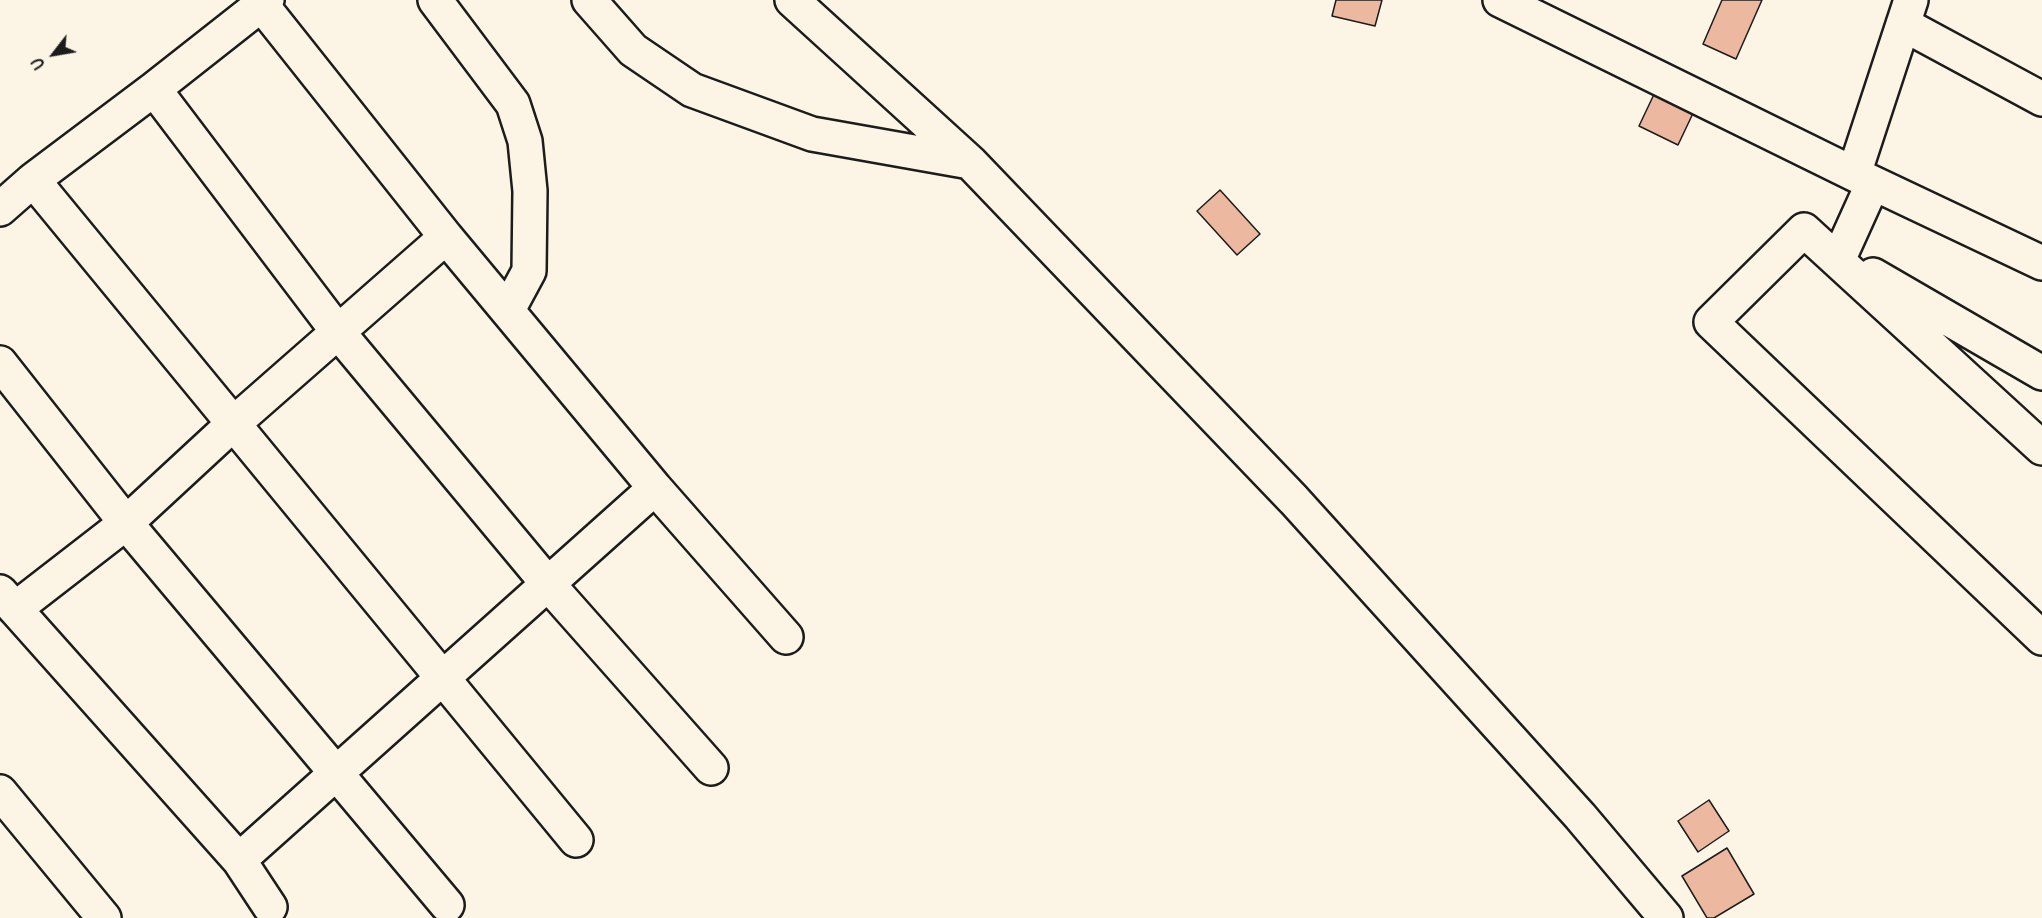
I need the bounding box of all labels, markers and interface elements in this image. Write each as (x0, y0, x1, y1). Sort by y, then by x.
north arrow (24, 24, 84, 84)
text: U (27, 54, 50, 73)

